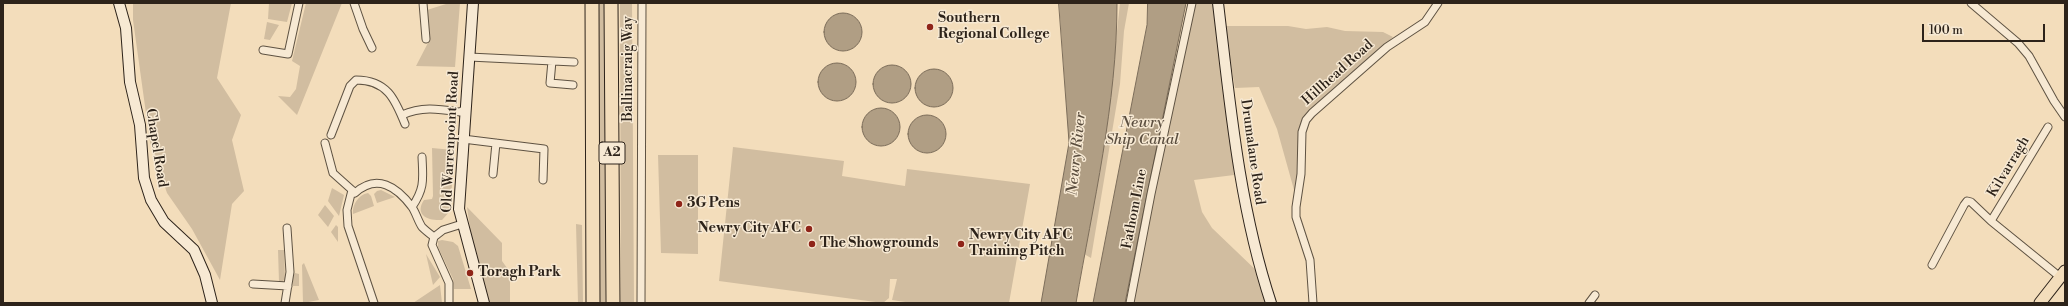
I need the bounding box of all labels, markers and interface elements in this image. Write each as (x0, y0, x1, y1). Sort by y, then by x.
place label: Southern Regional College (938, 11, 1050, 44)
street label: Ballinacraig Way (621, 16, 637, 122)
scale bar (1924, 16, 2047, 42)
marker: Southern Regional College (925, 22, 935, 32)
text: 100 m (1929, 23, 1963, 38)
street label: Hillhead Road (1299, 37, 1377, 109)
street label: Old Warrenpoint Road (439, 71, 463, 213)
street label: Drumalane Road (1236, 98, 1268, 206)
street label: Chapel Road (141, 107, 171, 189)
water label: Newry River (1064, 112, 1090, 196)
water label: Newry Ship Canal (1105, 114, 1179, 149)
street label: Kilvarragh (1984, 133, 2034, 201)
road number: A2 (599, 142, 625, 164)
street label: Fathom Line (1119, 168, 1151, 250)
place label: 3G Pens (687, 196, 740, 212)
marker: 3G Pens (674, 199, 684, 209)
place label: Newry City AFC (698, 221, 801, 237)
marker: Newry City AFC (804, 224, 814, 234)
place label: Newry City AFC Training Pitch (969, 228, 1072, 260)
place label: The Showgrounds (820, 236, 938, 252)
marker: The Showgrounds (807, 239, 817, 249)
marker: Newry City AFC Training Pitch (956, 239, 966, 249)
place label: Toragh Park (478, 265, 561, 281)
marker: Toragh Park (465, 268, 475, 278)

